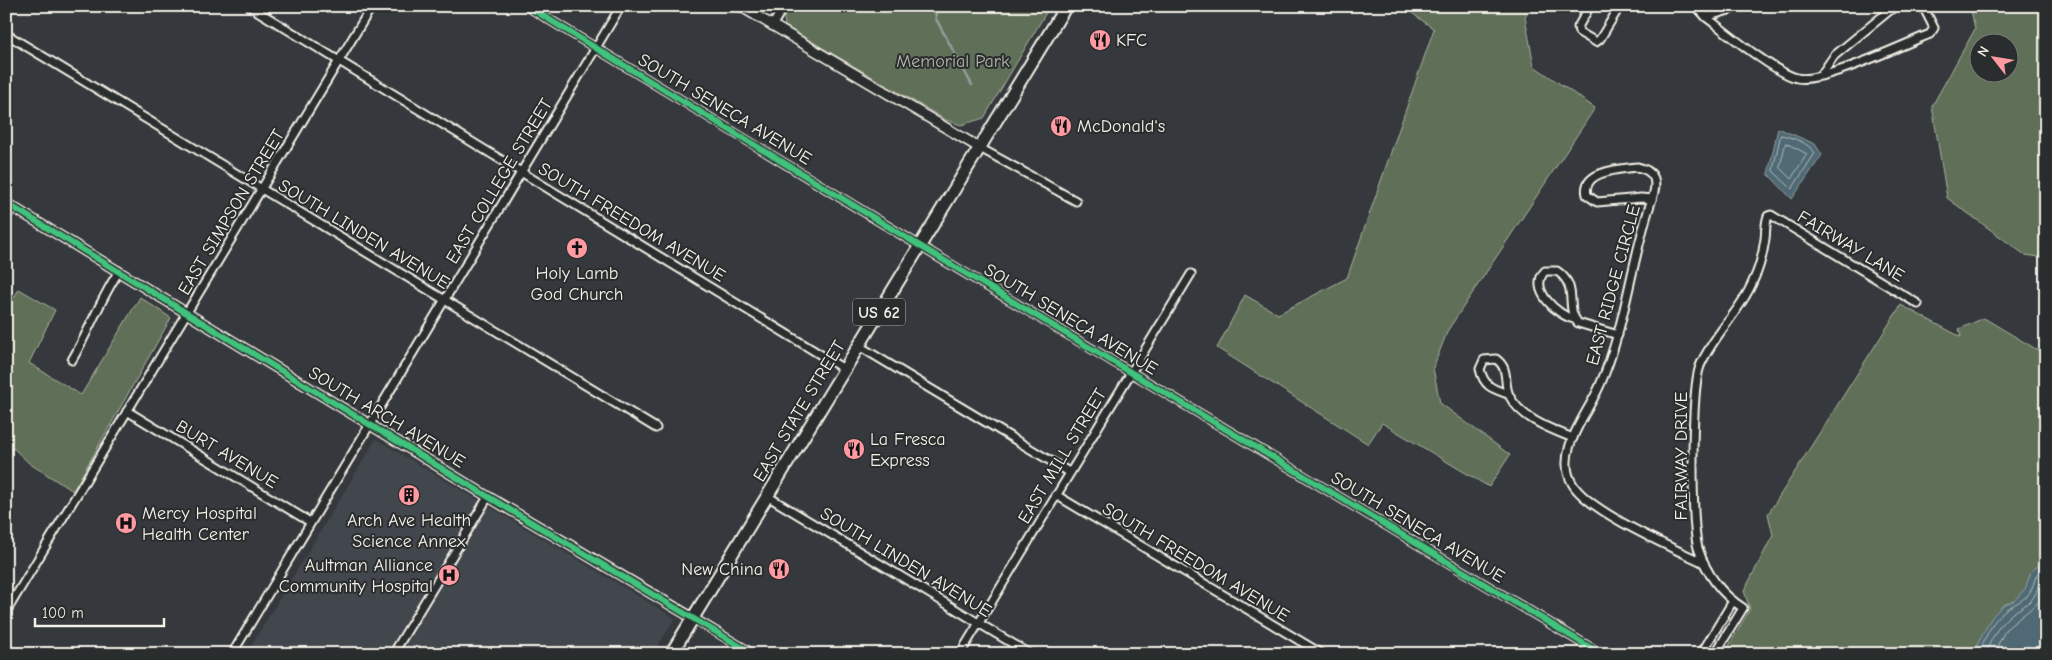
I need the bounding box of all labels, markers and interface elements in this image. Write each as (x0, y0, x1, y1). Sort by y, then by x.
restaurant icon: KFC (1088, 28, 1112, 52)
place label: KFC (1116, 30, 1147, 51)
north arrow (1970, 32, 2020, 82)
text: N (1974, 43, 1993, 60)
street label: SOUTH SENECA AVENUE (634, 49, 815, 170)
park label: Memorial Park (896, 51, 1010, 72)
street label: EAST COLLEGE STREET (442, 94, 557, 268)
restaurant icon: McDonald's (1049, 114, 1073, 138)
place label: McDonald's (1077, 116, 1165, 137)
street label: EAST SIMPSON STREET (174, 125, 289, 299)
street label: SOUTH FREEDOM AVENUE (534, 158, 729, 287)
street label: SOUTH LINDEN AVENUE (274, 175, 453, 294)
street label: EAST RIDGE CIRCLE (1582, 202, 1645, 368)
street label: FAIRWAY LANE (1793, 206, 1908, 287)
church icon: Holy Lamb God Church (565, 236, 589, 260)
street label: SOUTH SENECA AVENUE (980, 259, 1161, 380)
place label: Holy Lamb God Church (531, 263, 623, 305)
road number: US 62 (853, 298, 905, 326)
street label: EAST STATE STREET (749, 336, 850, 486)
street label: SOUTH ARCH AVENUE (305, 362, 469, 473)
street label: EAST MILL STREET (1014, 384, 1111, 528)
street label: FAIRWAY DRIVE (1671, 391, 1692, 520)
street label: BURT AVENUE (172, 416, 282, 493)
place label: La Fresca Express (870, 429, 946, 471)
restaurant icon: La Fresca Express (842, 437, 866, 461)
street label: SOUTH SENECA AVENUE (1327, 467, 1508, 588)
building icon: Arch Ave Health Science Annex (397, 483, 421, 507)
street label: SOUTH FREEDOM AVENUE (1098, 498, 1293, 627)
place label: Mercy Hospital Health Center (142, 503, 257, 545)
street label: SOUTH LINDEN AVENUE (816, 503, 995, 622)
place label: Arch Ave Health Science Annex (347, 510, 471, 552)
hospital icon: Mercy Hospital Health Center (114, 511, 138, 535)
place label: Aultman Alliance Community Hospital (279, 555, 433, 597)
restaurant icon: New China (767, 557, 791, 581)
place label: New China (681, 559, 763, 580)
hospital icon: Aultman Alliance Community Hospital (437, 563, 461, 587)
scale bar (35, 595, 164, 627)
text: 100 m (42, 604, 84, 622)

